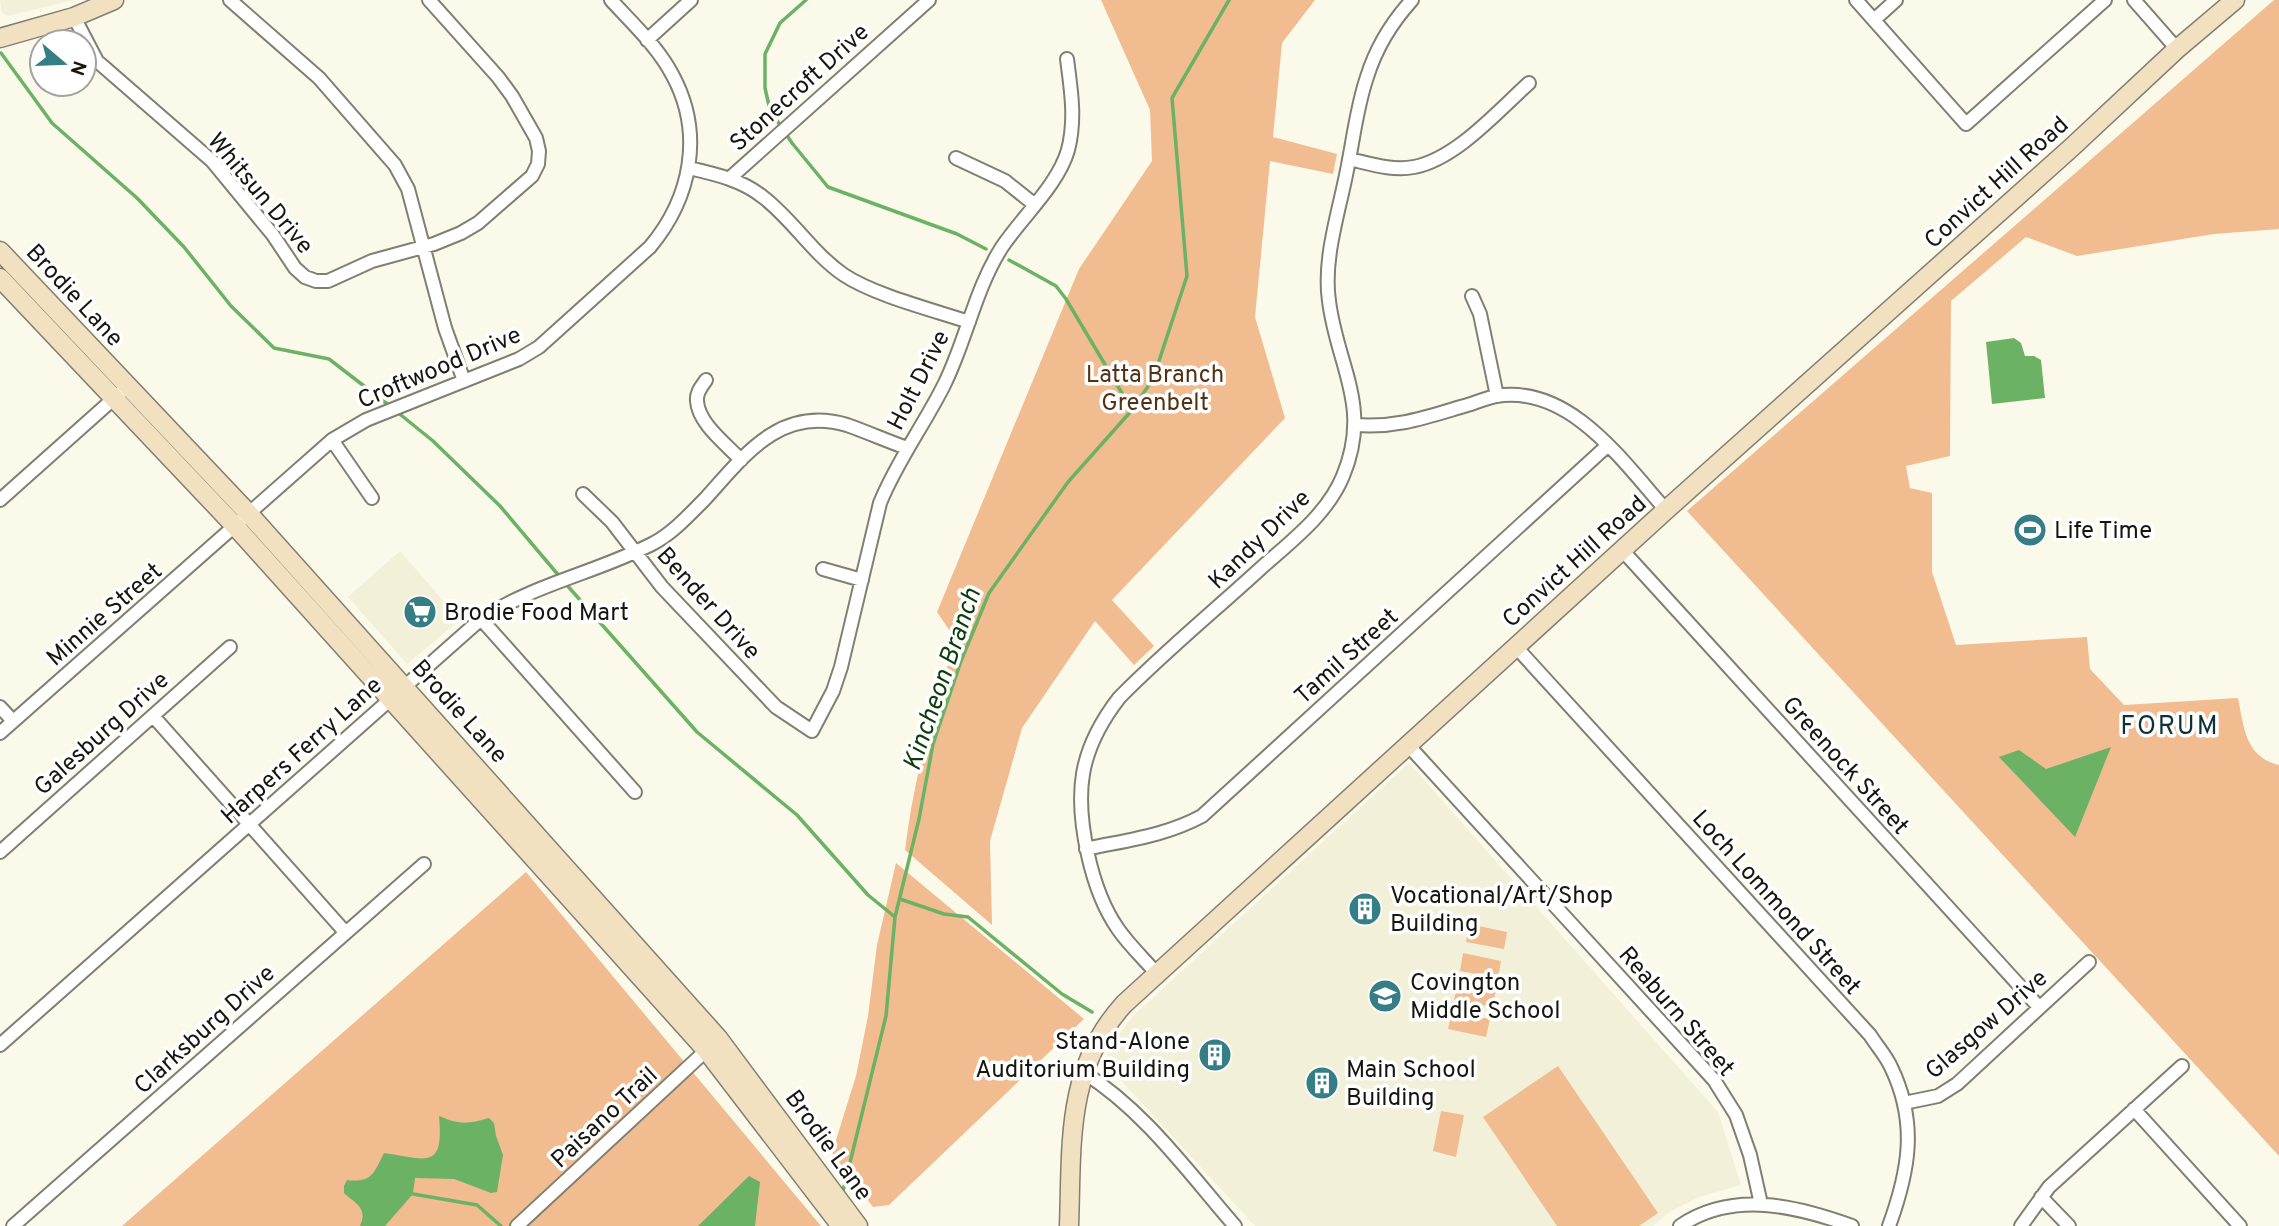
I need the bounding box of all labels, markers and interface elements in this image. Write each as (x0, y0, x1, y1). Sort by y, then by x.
street label: Stonecroft Drive (724, 18, 876, 159)
north arrow (28, 28, 98, 98)
text: N (64, 58, 91, 78)
street label: Convict Hill Road (1919, 111, 2076, 256)
street label: Whitsun Drive (200, 127, 319, 261)
street label: Brodie Lane (18, 239, 129, 354)
street label: Croftwood Drive (353, 321, 526, 417)
street label: Holt Drive (882, 326, 958, 436)
park label: Latta Branch Greenbelt (1086, 361, 1224, 419)
street label: Kandy Drive (1203, 484, 1318, 597)
street label: Convict Hill Road (1497, 490, 1654, 635)
sports icon: Life Time (2011, 511, 2049, 549)
place label: Life Time (2054, 517, 2152, 547)
street label: Bender Drive (649, 542, 766, 667)
street label: Minnie Street (41, 557, 169, 674)
water label: Kincheon Branch (897, 584, 990, 776)
supermarket icon: Brodie Food Mart (401, 593, 439, 631)
place label: Brodie Food Mart (444, 599, 629, 629)
street label: Tamil Street (1289, 603, 1406, 712)
street label: Brodie Lane (404, 654, 513, 771)
street label: Galesburg Drive (29, 666, 176, 803)
street label: Harpers Ferry Lane (216, 671, 389, 832)
street label: Greenock Street (1775, 691, 1914, 842)
district label: FORUM (2120, 711, 2220, 744)
street label: Loch Lommond Street (1684, 805, 1867, 1002)
place label: Vocational/Art/Shop Building (1390, 882, 1613, 940)
building icon: Vocational/Art/Shop Building (1346, 890, 1384, 928)
street label: Reaburn Street (1611, 941, 1740, 1083)
street label: Clarksburg Drive (129, 959, 282, 1102)
street label: Glasgow Drive (1920, 964, 2055, 1087)
place label: Covington Middle School (1410, 969, 1560, 1027)
school or university icon: Covington Middle School (1366, 977, 1404, 1015)
place label: Stand-Alone Auditorium Building (975, 1028, 1190, 1086)
building icon: Stand-Alone Auditorium Building (1196, 1036, 1234, 1074)
place label: Main School Building (1346, 1056, 1476, 1114)
street label: Paisano Trail (546, 1061, 665, 1175)
building icon: Main School Building (1303, 1064, 1341, 1102)
street label: Brodie Lane (777, 1085, 878, 1207)

